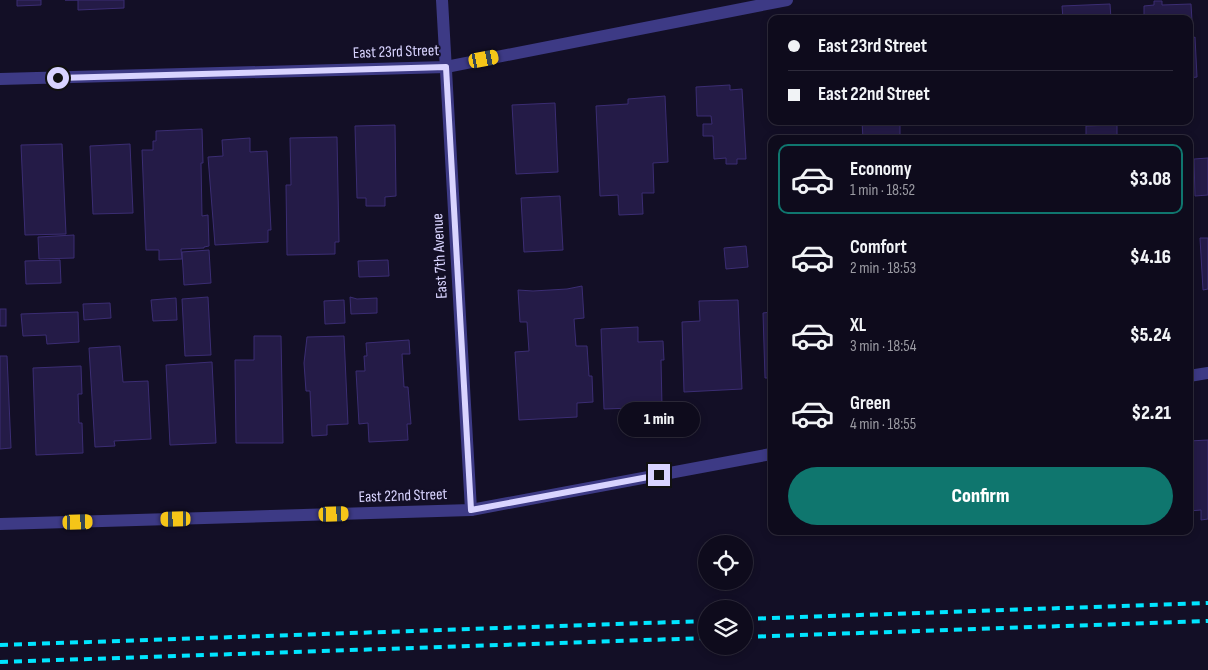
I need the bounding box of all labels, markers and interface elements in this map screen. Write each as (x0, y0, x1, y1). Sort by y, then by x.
text: East 23rd Street (818, 35, 927, 58)
street label: East 23rd Street (353, 41, 440, 63)
car (467, 49, 500, 69)
route start (47, 67, 69, 89)
text: East 22nd Street (818, 83, 930, 106)
icon: car (790, 157, 835, 202)
text: Economy (850, 158, 912, 181)
text: $3.08 (1130, 168, 1171, 191)
text: 1 min · 18:52 (850, 181, 915, 200)
street label: East 7th Avenue (428, 213, 452, 299)
icon: car (790, 235, 835, 280)
text: Comfort (850, 236, 907, 259)
text: $4.16 (1130, 246, 1171, 269)
text: 2 min · 18:53 (850, 259, 916, 278)
icon: car (790, 313, 835, 358)
text: XL (850, 314, 866, 337)
text: $5.24 (1130, 324, 1171, 347)
text: 3 min · 18:54 (850, 337, 916, 356)
icon: car (790, 391, 835, 436)
text: Green (850, 392, 890, 415)
callout: 1 min (618, 402, 700, 438)
text: $2.21 (1131, 402, 1171, 425)
text: 1 min (644, 410, 674, 429)
text: 4 min · 18:55 (850, 415, 916, 434)
route end (648, 464, 670, 486)
button: Confirm (788, 467, 1173, 525)
street label: East 22nd Street (358, 485, 448, 507)
car (318, 506, 349, 522)
car (160, 511, 191, 527)
car (62, 514, 93, 530)
map controls (698, 535, 753, 655)
button: locate (698, 535, 753, 590)
button: layers (698, 600, 753, 655)

